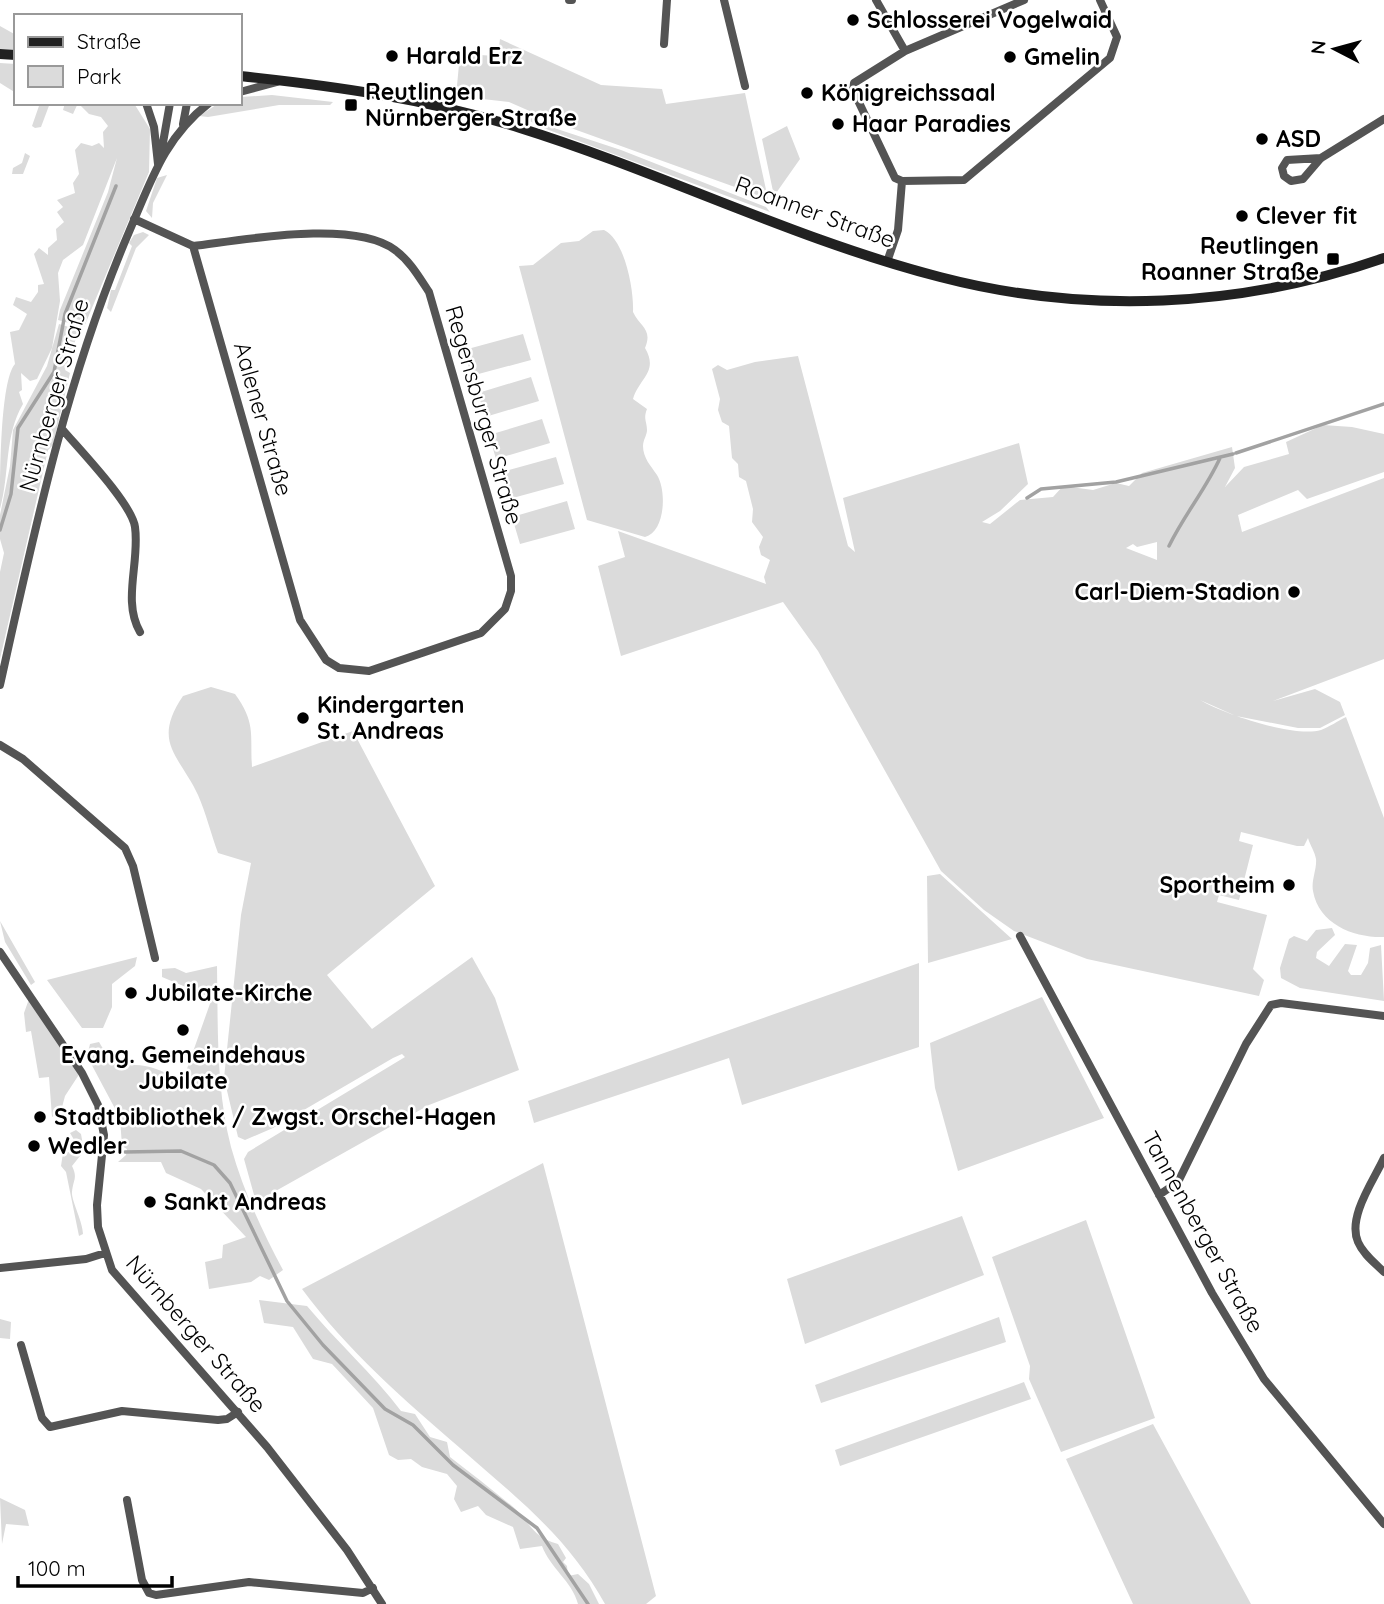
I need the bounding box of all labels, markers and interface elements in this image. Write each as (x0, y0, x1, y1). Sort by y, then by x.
place label: Schlosserei Vogelwaid (867, 5, 1112, 34)
marker: Schlosserei Vogelwaid (845, 12, 861, 28)
legend (14, 14, 242, 105)
north arrow (1300, 14, 1370, 84)
text: Straße (77, 28, 141, 54)
text: N (1305, 39, 1331, 55)
place label: Harald Erz (406, 41, 522, 70)
place label: Gmelin (1024, 42, 1100, 71)
marker: Harald Erz (384, 48, 400, 64)
marker: Gmelin (1002, 49, 1018, 65)
text: Park (77, 63, 121, 89)
place label: Reutlingen Nürnberger Straße (365, 77, 577, 132)
place label: Königreichssaal (821, 78, 996, 107)
marker: Königreichssaal (799, 85, 815, 101)
marker: Reutlingen Nürnberger Straße (343, 97, 359, 113)
place label: Haar Paradies (852, 109, 1011, 138)
marker: Haar Paradies (830, 116, 846, 132)
place label: ASD (1276, 124, 1321, 153)
marker: ASD (1254, 131, 1270, 147)
street label: Roanner Straße (731, 169, 899, 254)
place label: Clever fit (1256, 201, 1358, 230)
marker: Clever fit (1234, 208, 1250, 224)
place label: Reutlingen Roanner Straße (1141, 231, 1319, 286)
marker: Reutlingen Roanner Straße (1325, 251, 1341, 267)
street label: Nürnberger Straße (12, 295, 95, 495)
street label: Regensburger Straße (439, 302, 530, 528)
street label: Aalener Straße (228, 338, 299, 499)
place label: Carl-Diem-Stadion (1075, 577, 1280, 606)
marker: Carl-Diem-Stadion (1286, 584, 1302, 600)
place label: Kindergarten St. Andreas (317, 690, 464, 745)
marker: Kindergarten St. Andreas (295, 710, 311, 726)
place label: Sportheim (1159, 870, 1275, 899)
marker: Sportheim (1281, 877, 1297, 893)
place label: Jubilate-Kirche (145, 978, 313, 1007)
marker: Jubilate-Kirche (123, 985, 139, 1001)
marker: Evang. Gemeindehaus Jubilate (175, 1022, 191, 1038)
place label: Evang. Gemeindehaus Jubilate (61, 1040, 305, 1095)
place label: Stadtbibliothek / Zwgst. Orschel-Hagen (54, 1102, 496, 1131)
marker: Stadtbibliothek / Zwgst. Orschel-Hagen (32, 1109, 48, 1125)
street label: Tannenberger Straße (1136, 1126, 1271, 1338)
place label: Wedler (48, 1131, 127, 1160)
marker: Wedler (26, 1138, 42, 1154)
place label: Sankt Andreas (164, 1187, 326, 1216)
marker: Sankt Andreas (142, 1194, 158, 1210)
street label: Nürnberger Straße (120, 1249, 273, 1419)
scale bar (18, 1544, 172, 1588)
text: 100 m (28, 1555, 86, 1581)

